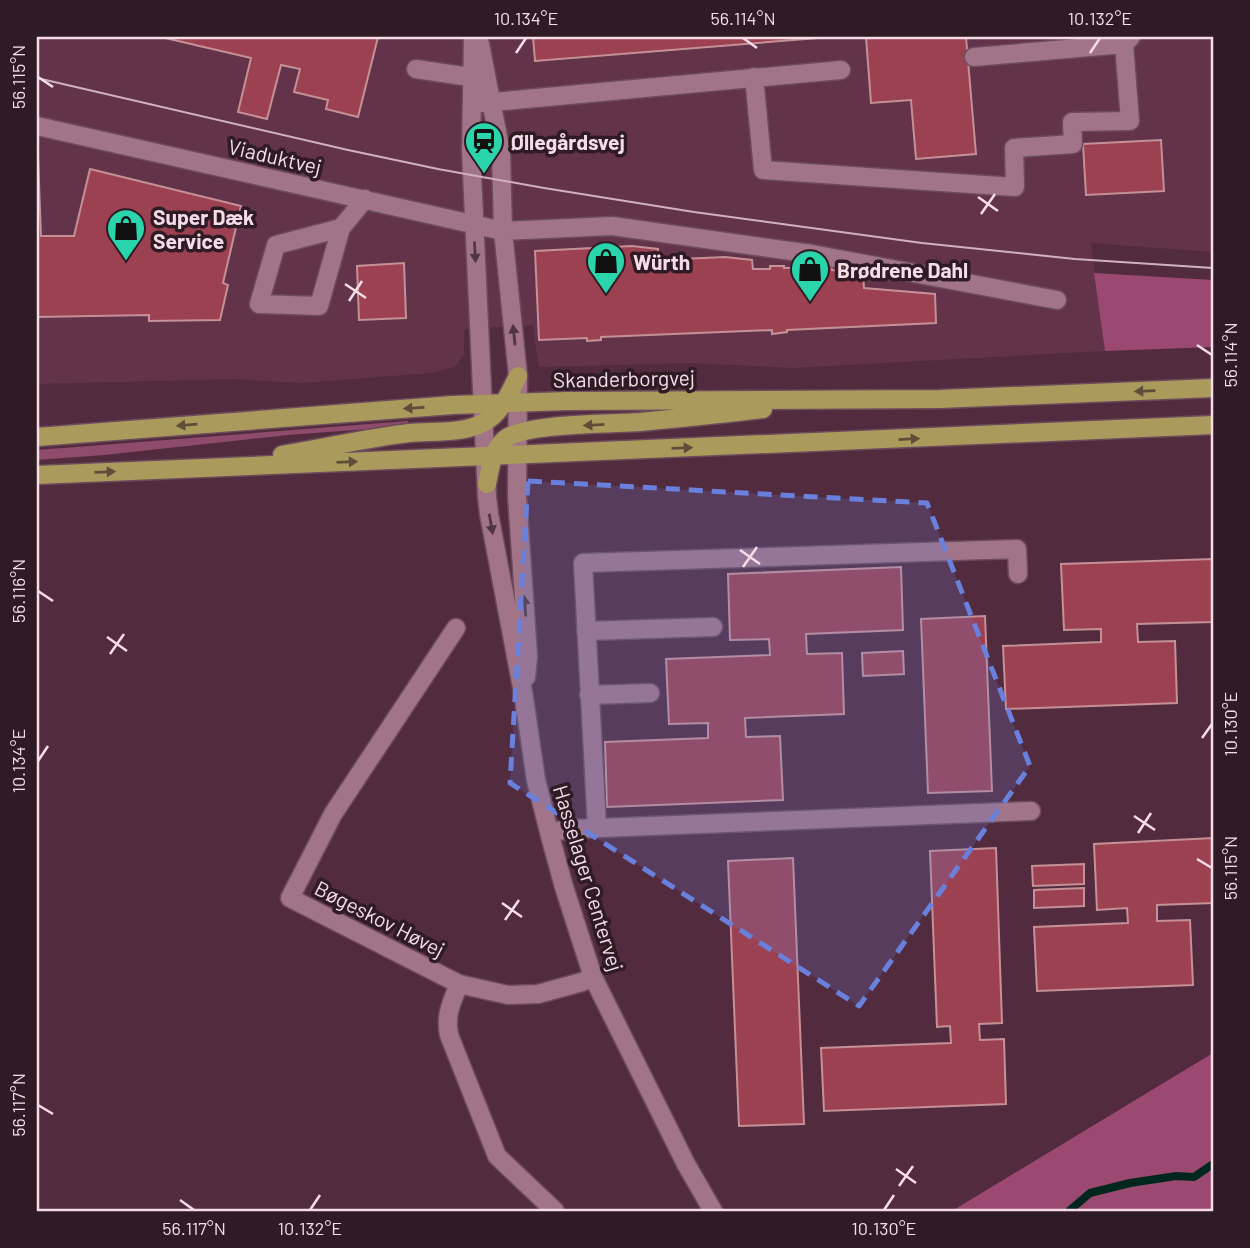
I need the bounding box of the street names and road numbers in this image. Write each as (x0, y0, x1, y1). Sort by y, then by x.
street label: Viaduktvej (226, 133, 324, 179)
street label: Skanderborgvej (553, 364, 695, 392)
street label: Hasselager Centervej (549, 782, 629, 974)
street label: Bøgeskov Høvej (311, 875, 449, 961)

